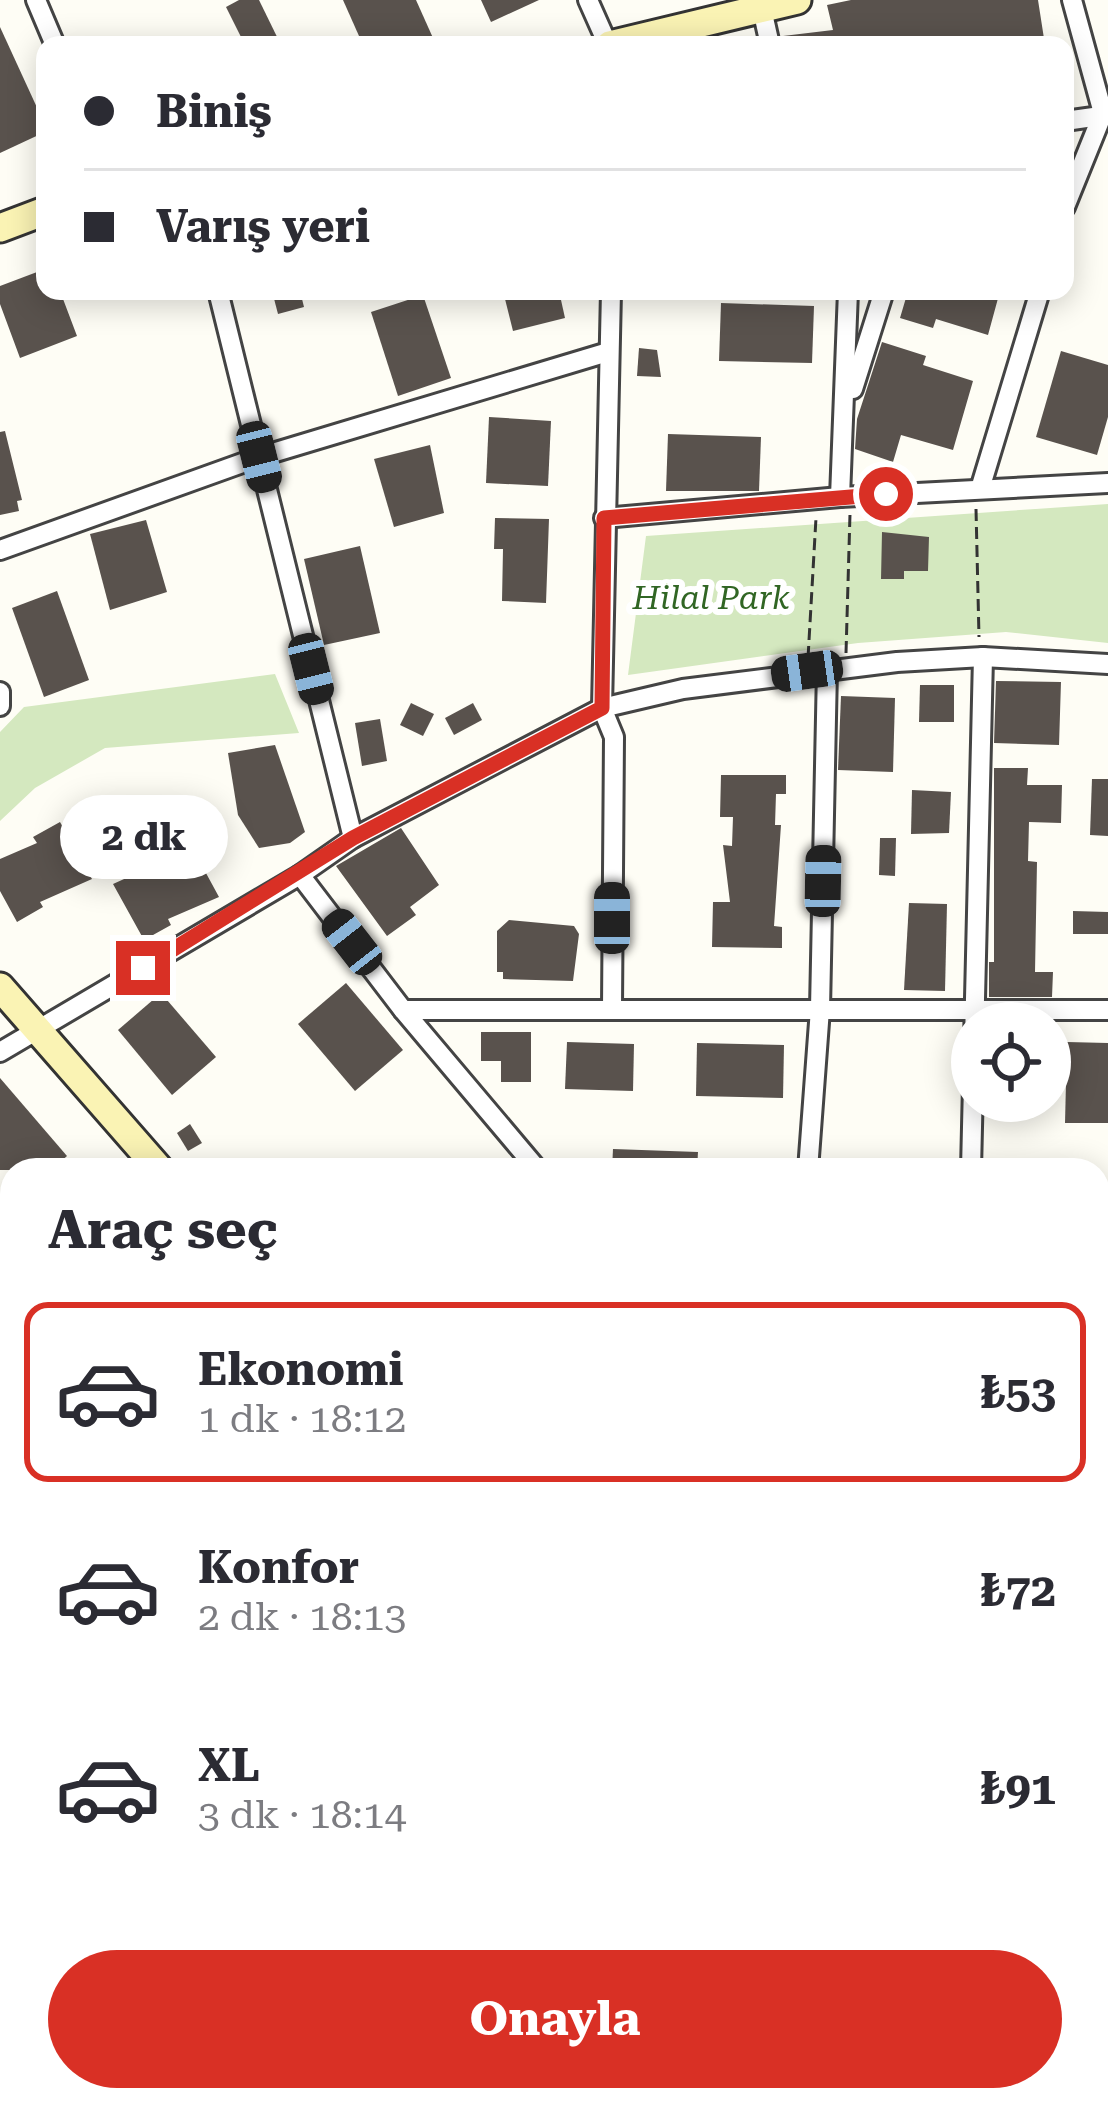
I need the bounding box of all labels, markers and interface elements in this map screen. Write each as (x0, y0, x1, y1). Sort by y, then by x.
text: Biniş (156, 85, 272, 138)
text: Varış yeri (156, 200, 370, 253)
car (233, 418, 285, 496)
route start (859, 467, 913, 521)
park label: Hilal Park (631, 578, 790, 617)
car (285, 630, 337, 708)
car (769, 648, 845, 694)
callout: 2 dk (59, 794, 227, 878)
text: 2 dk (102, 814, 186, 860)
car (804, 845, 842, 917)
car (594, 882, 630, 954)
car (316, 903, 388, 981)
route end (116, 941, 170, 995)
map controls (951, 1002, 1071, 1122)
button: locate (951, 1002, 1071, 1122)
text: Araç seç (48, 1198, 278, 1261)
icon: car (54, 1338, 162, 1446)
text: Ekonomi (198, 1343, 403, 1396)
text: ₺53 (980, 1366, 1056, 1419)
text: 1 dk · 18:12 (198, 1396, 406, 1442)
icon: car (54, 1536, 162, 1644)
text: Konfor (198, 1541, 359, 1594)
text: ₺72 (980, 1564, 1056, 1617)
text: 2 dk · 18:13 (198, 1594, 406, 1640)
icon: car (54, 1734, 162, 1842)
text: XL (198, 1739, 260, 1792)
text: ₺91 (980, 1762, 1056, 1815)
text: 3 dk · 18:14 (198, 1792, 406, 1838)
button: Onayla (48, 1950, 1062, 2088)

